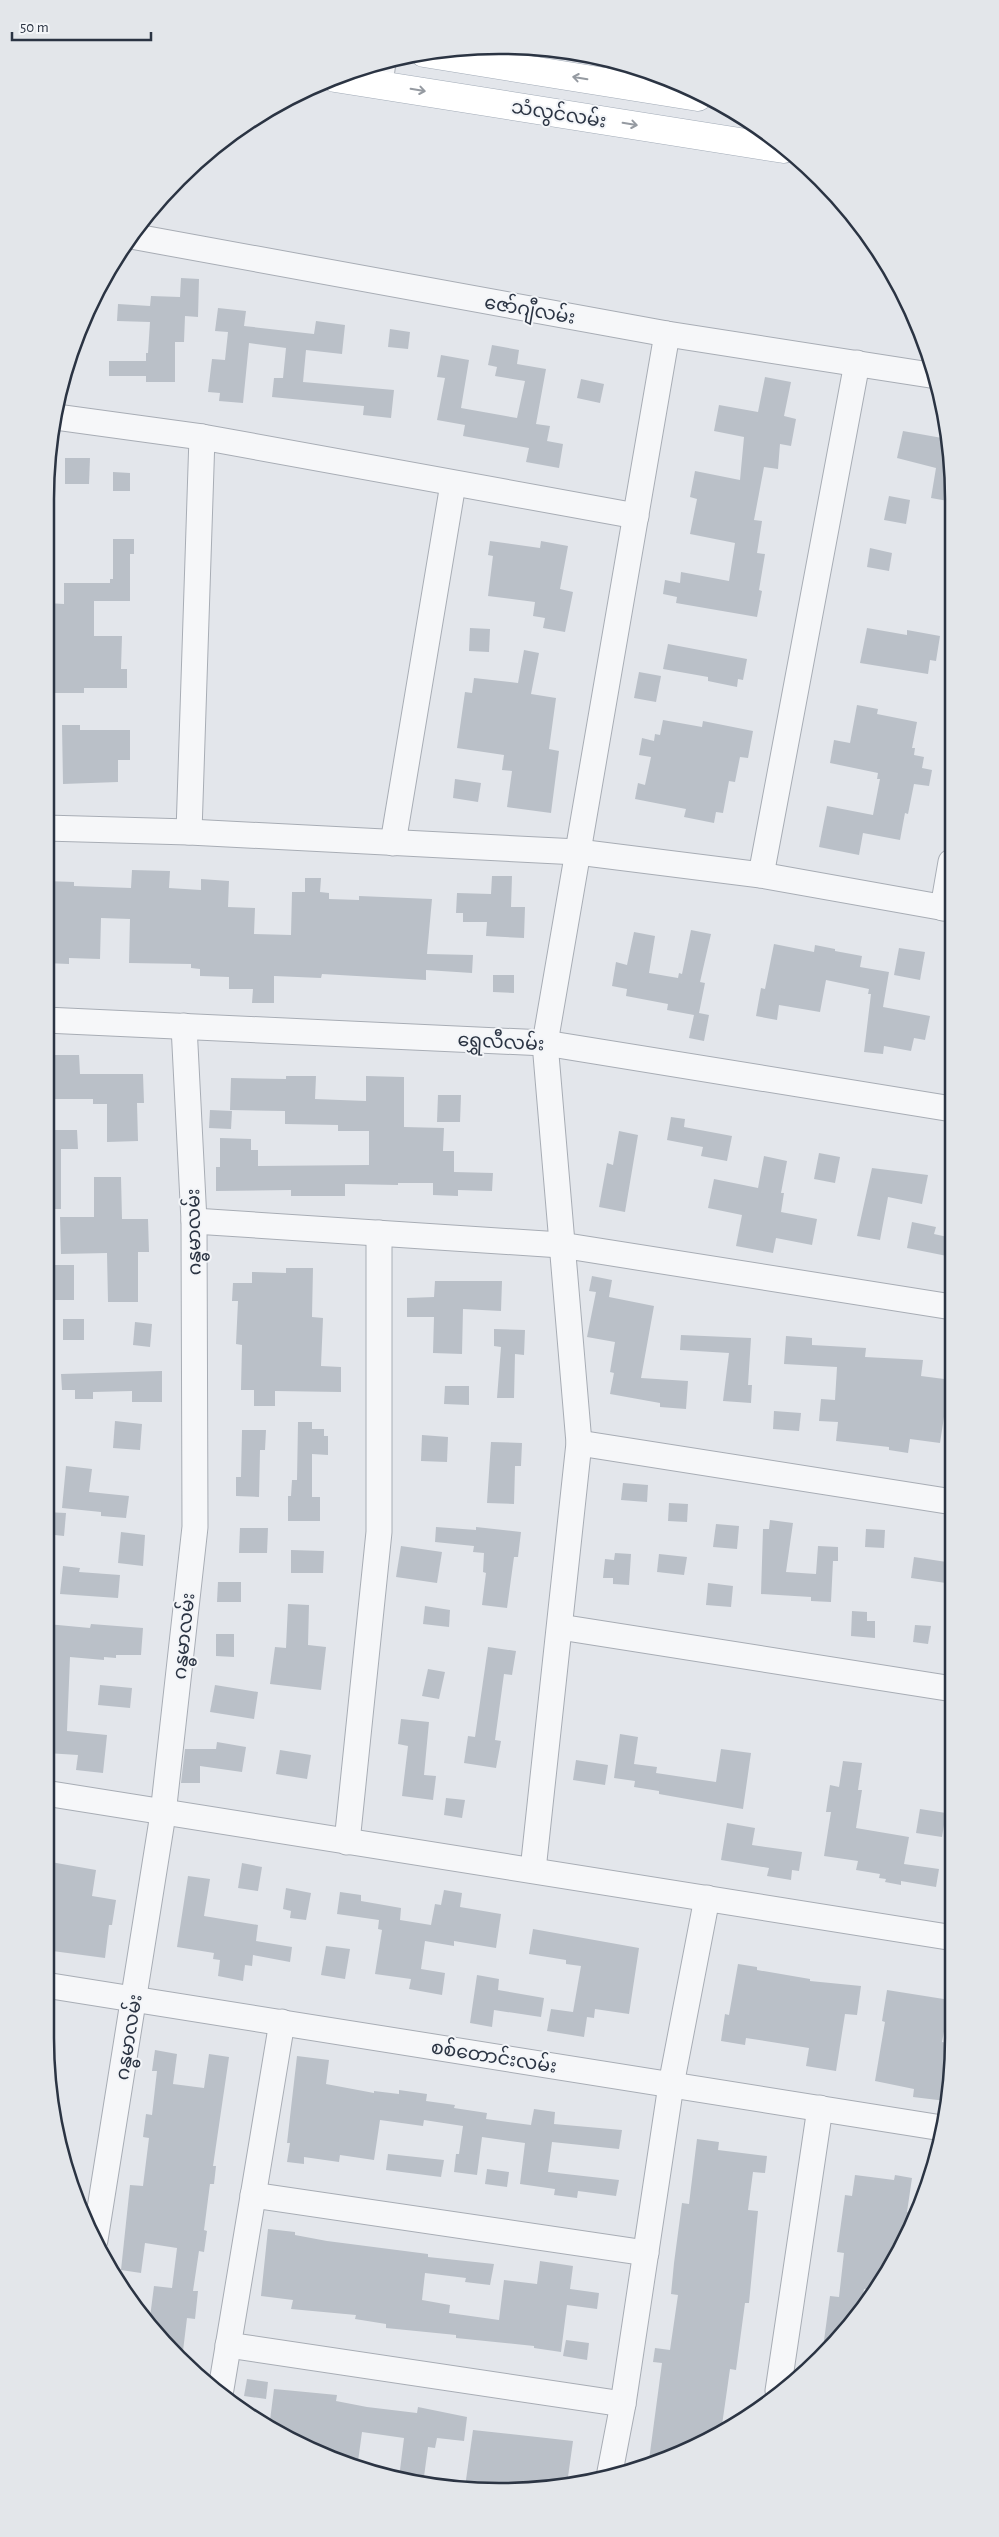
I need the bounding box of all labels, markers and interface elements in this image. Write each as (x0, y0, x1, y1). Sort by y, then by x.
scale bar (12, 10, 151, 42)
text: 50 m (20, 20, 49, 35)
one-way arrow (573, 72, 589, 82)
one-way arrow (409, 85, 425, 95)
street label: သံလွင်လမ်း (509, 92, 609, 136)
one-way arrow (621, 120, 637, 130)
street label: ဇော်ဂျီလမ်း (482, 287, 578, 333)
street label: ရွှေလီလမ်း (457, 1025, 545, 1059)
street label: ဂန္ဓမာလမ်း (178, 1188, 210, 1276)
street label: ဂန္ဓမာလမ်း (165, 1591, 204, 1681)
street label: ဂန္ဓမာလမ်း (107, 1992, 151, 2083)
street label: စစ်တောင်းလမ်း (430, 2032, 559, 2077)

